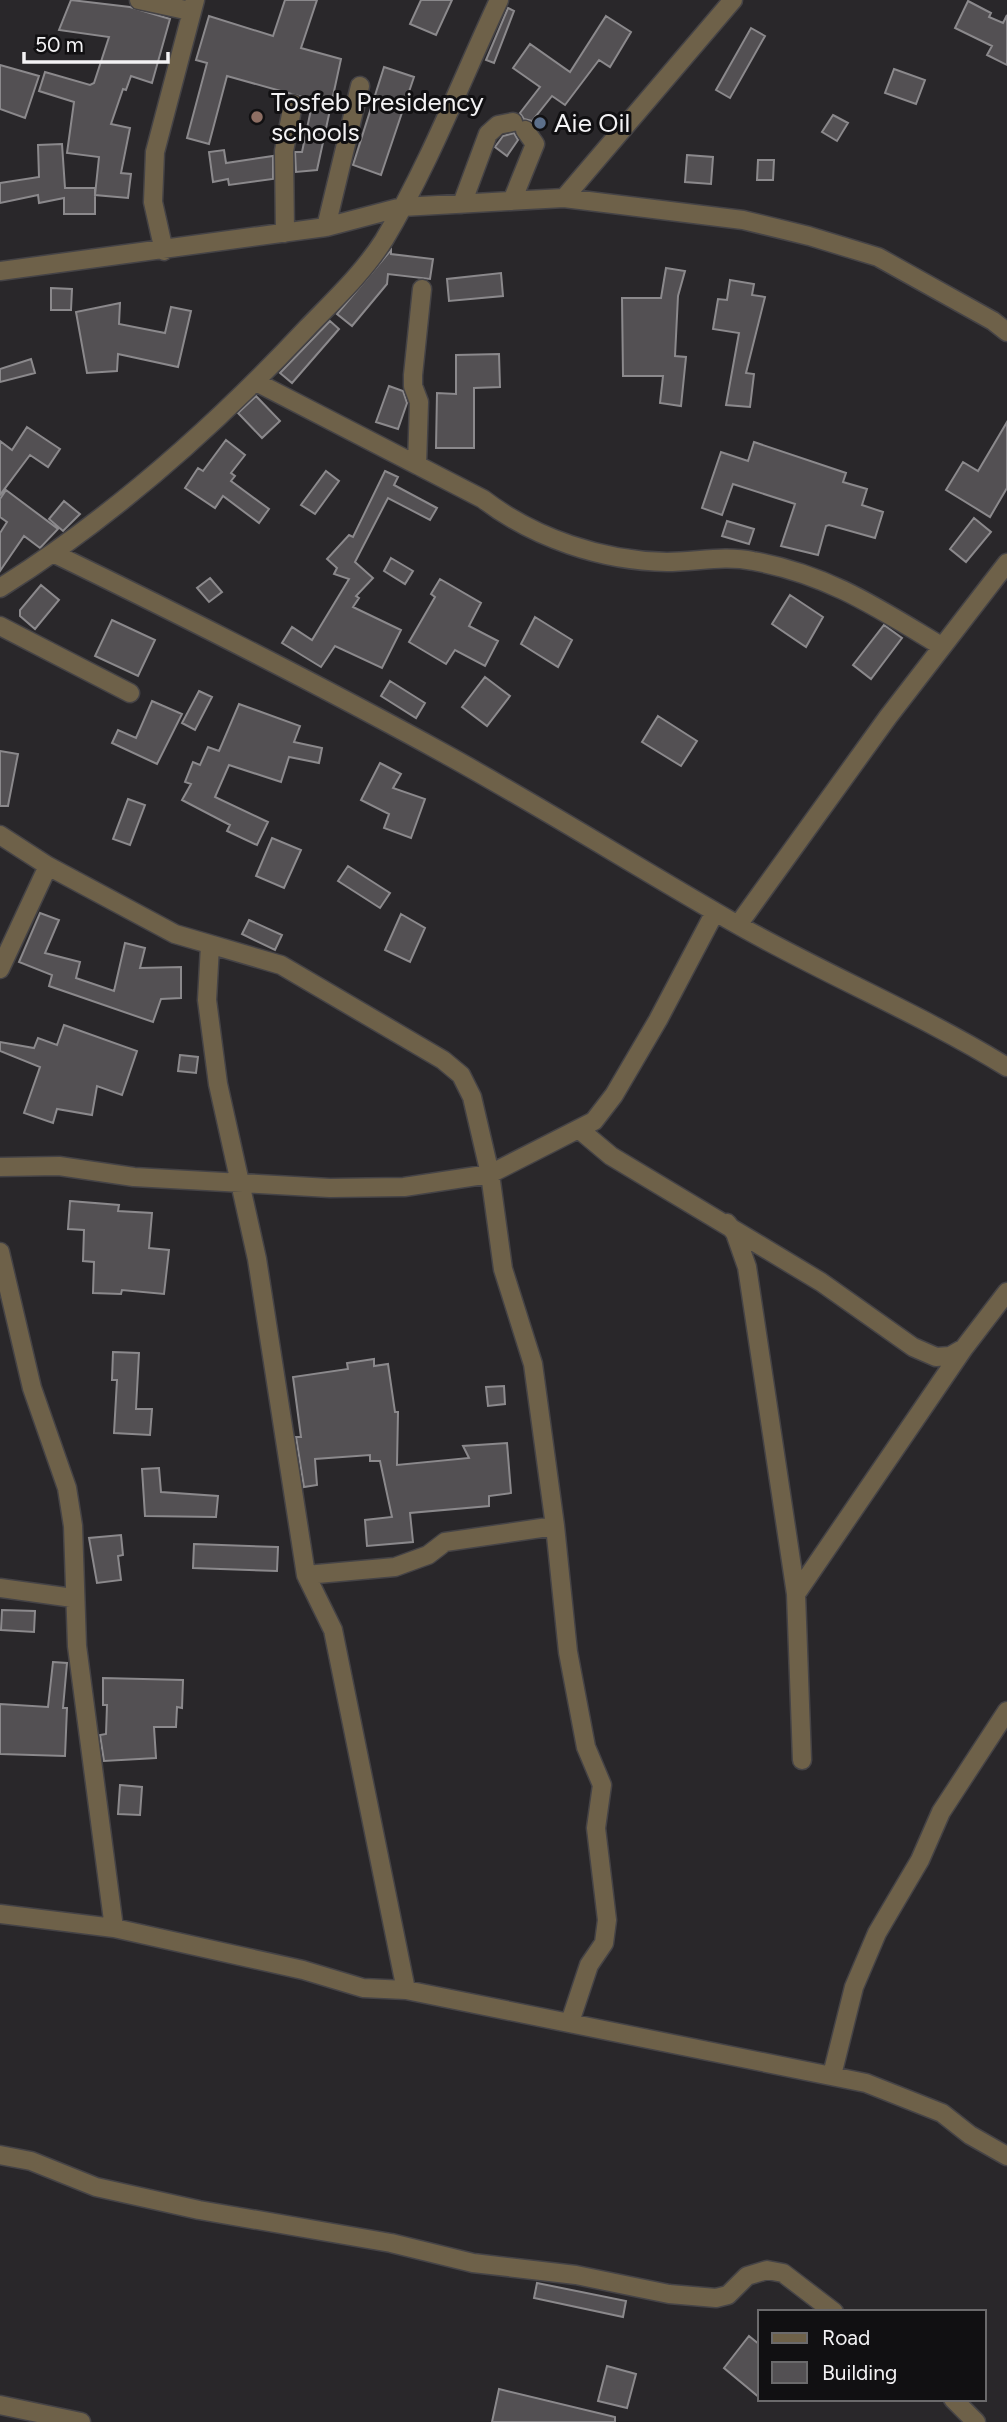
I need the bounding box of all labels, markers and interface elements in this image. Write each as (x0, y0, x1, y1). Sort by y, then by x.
scale bar (24, 21, 168, 65)
text: 50 m (35, 32, 84, 57)
place label: Tosfeb Presidency schools (271, 86, 484, 148)
place label: Aie Oil (554, 107, 630, 139)
marker: Tosfeb Presidency schools (249, 109, 265, 125)
marker: Aie Oil (532, 115, 548, 131)
legend (758, 2310, 986, 2401)
text: Road (822, 2325, 870, 2350)
text: Building (822, 2360, 897, 2385)

